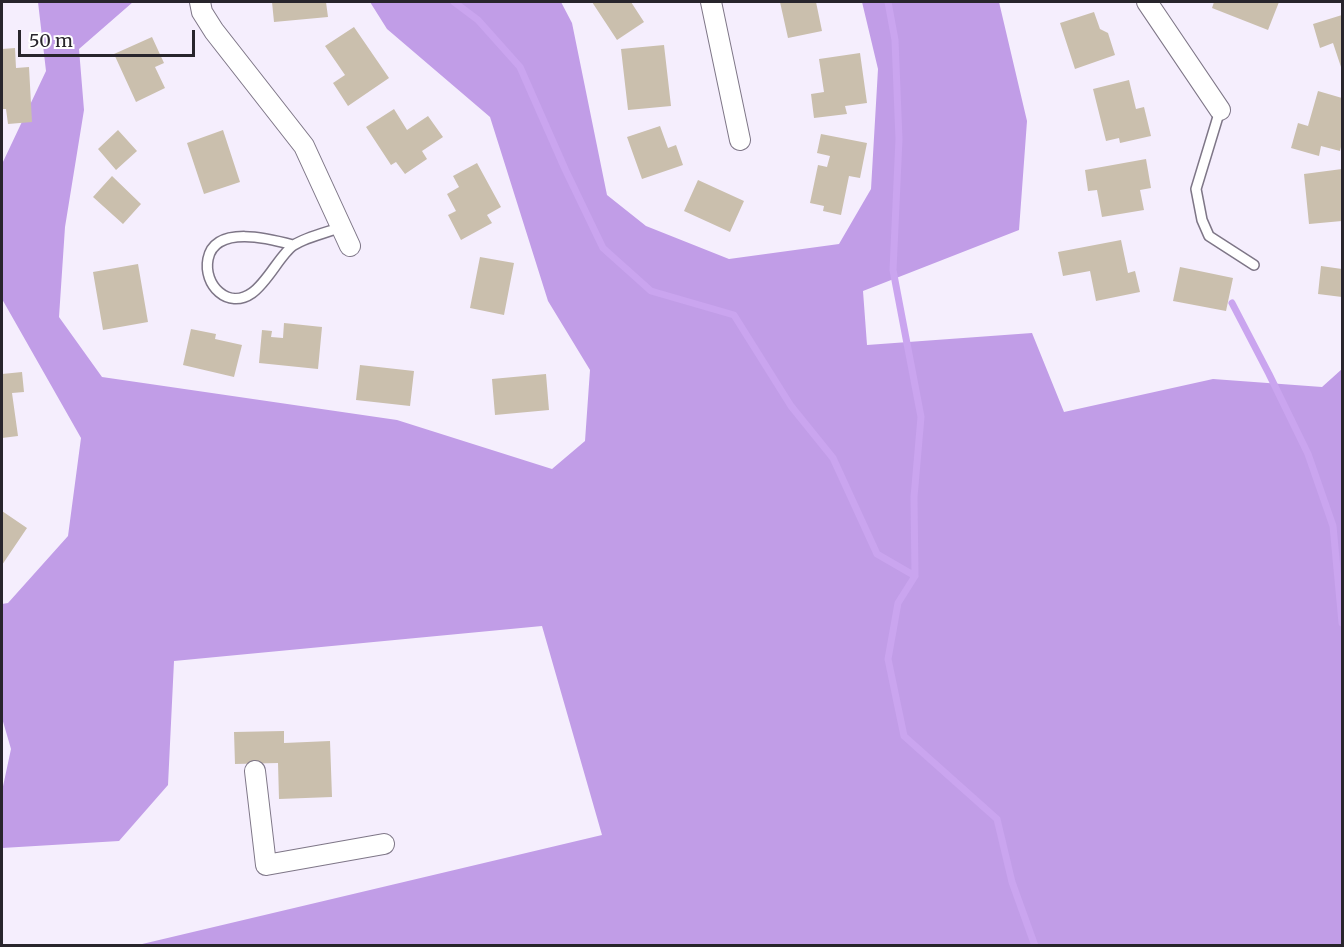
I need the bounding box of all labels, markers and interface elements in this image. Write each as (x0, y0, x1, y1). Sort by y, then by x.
scale bar (21, 18, 198, 56)
text: 50 m (29, 29, 73, 52)

